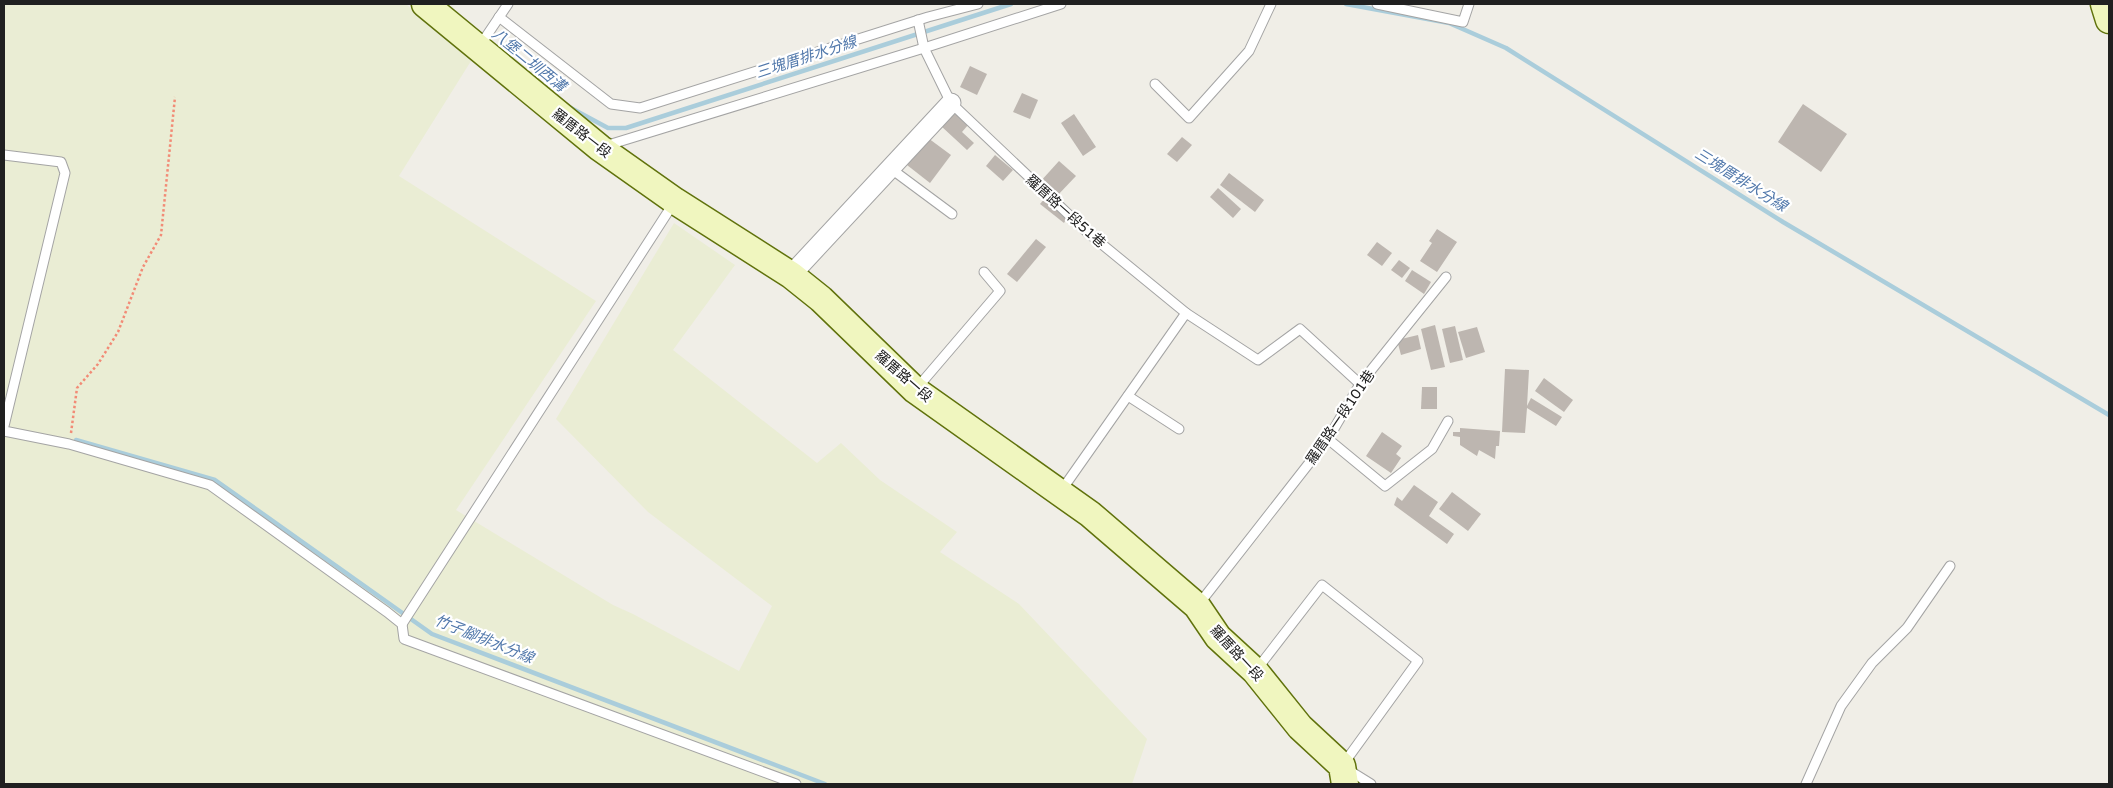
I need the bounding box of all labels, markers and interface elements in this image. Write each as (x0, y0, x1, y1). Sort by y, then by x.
water label: 八堡二圳西溝 (488, 25, 571, 97)
water label: 三塊厝排水分線 (753, 32, 861, 82)
street label: 羅厝路一段 (549, 105, 615, 162)
water label: 三塊厝排水分線 (1692, 145, 1792, 217)
street label: 羅厝路一段51巷 (1022, 171, 1109, 252)
street label: 羅厝路一段 (872, 347, 936, 406)
street label: 羅厝路一段101巷 (1303, 367, 1378, 468)
water label: 竹子腳排水分線 (432, 611, 538, 668)
street label: 羅厝路一段 (1207, 622, 1267, 685)

